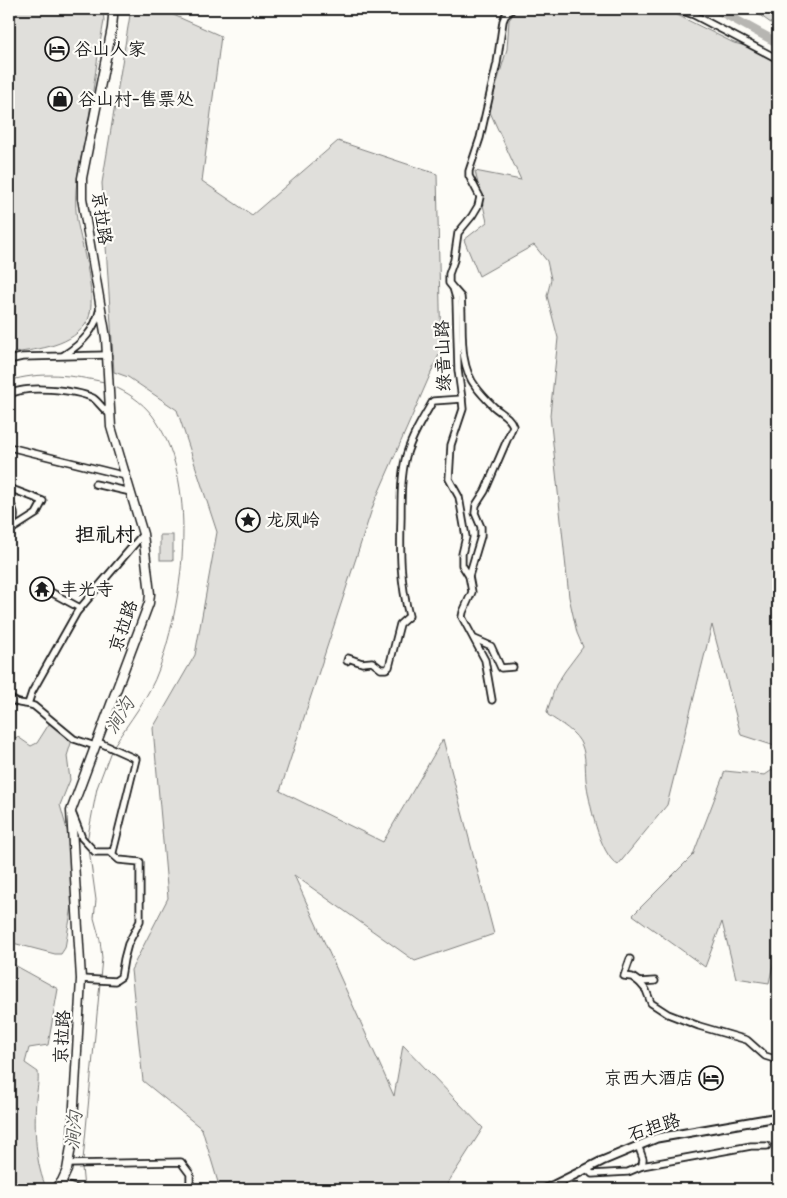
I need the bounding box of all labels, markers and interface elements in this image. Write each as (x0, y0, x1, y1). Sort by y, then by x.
hotel icon: 谷山人家 (44, 36, 70, 62)
place label: 谷山人家 (74, 38, 146, 61)
shop icon: 谷山村-售票处 (47, 86, 73, 112)
place label: 谷山村-售票处 (78, 88, 194, 111)
street label: 京拉路 (86, 190, 117, 246)
street label: 绿音山路 (431, 320, 456, 392)
place icon: 龙凤岭 (235, 507, 261, 533)
place label: 龙凤岭 (266, 509, 320, 532)
district label: 担礼村 (75, 522, 135, 547)
temple icon: 丰光寺 (29, 576, 55, 602)
place label: 丰光寺 (60, 578, 114, 601)
street label: 京拉路 (104, 597, 143, 655)
water label: 涧沟 (99, 691, 141, 738)
street label: 京拉路 (50, 1009, 75, 1065)
hotel icon: 京西大酒店 (698, 1065, 724, 1091)
place label: 京西大酒店 (604, 1067, 694, 1090)
water label: 涧沟 (60, 1108, 88, 1150)
street label: 石担路 (625, 1109, 683, 1146)

